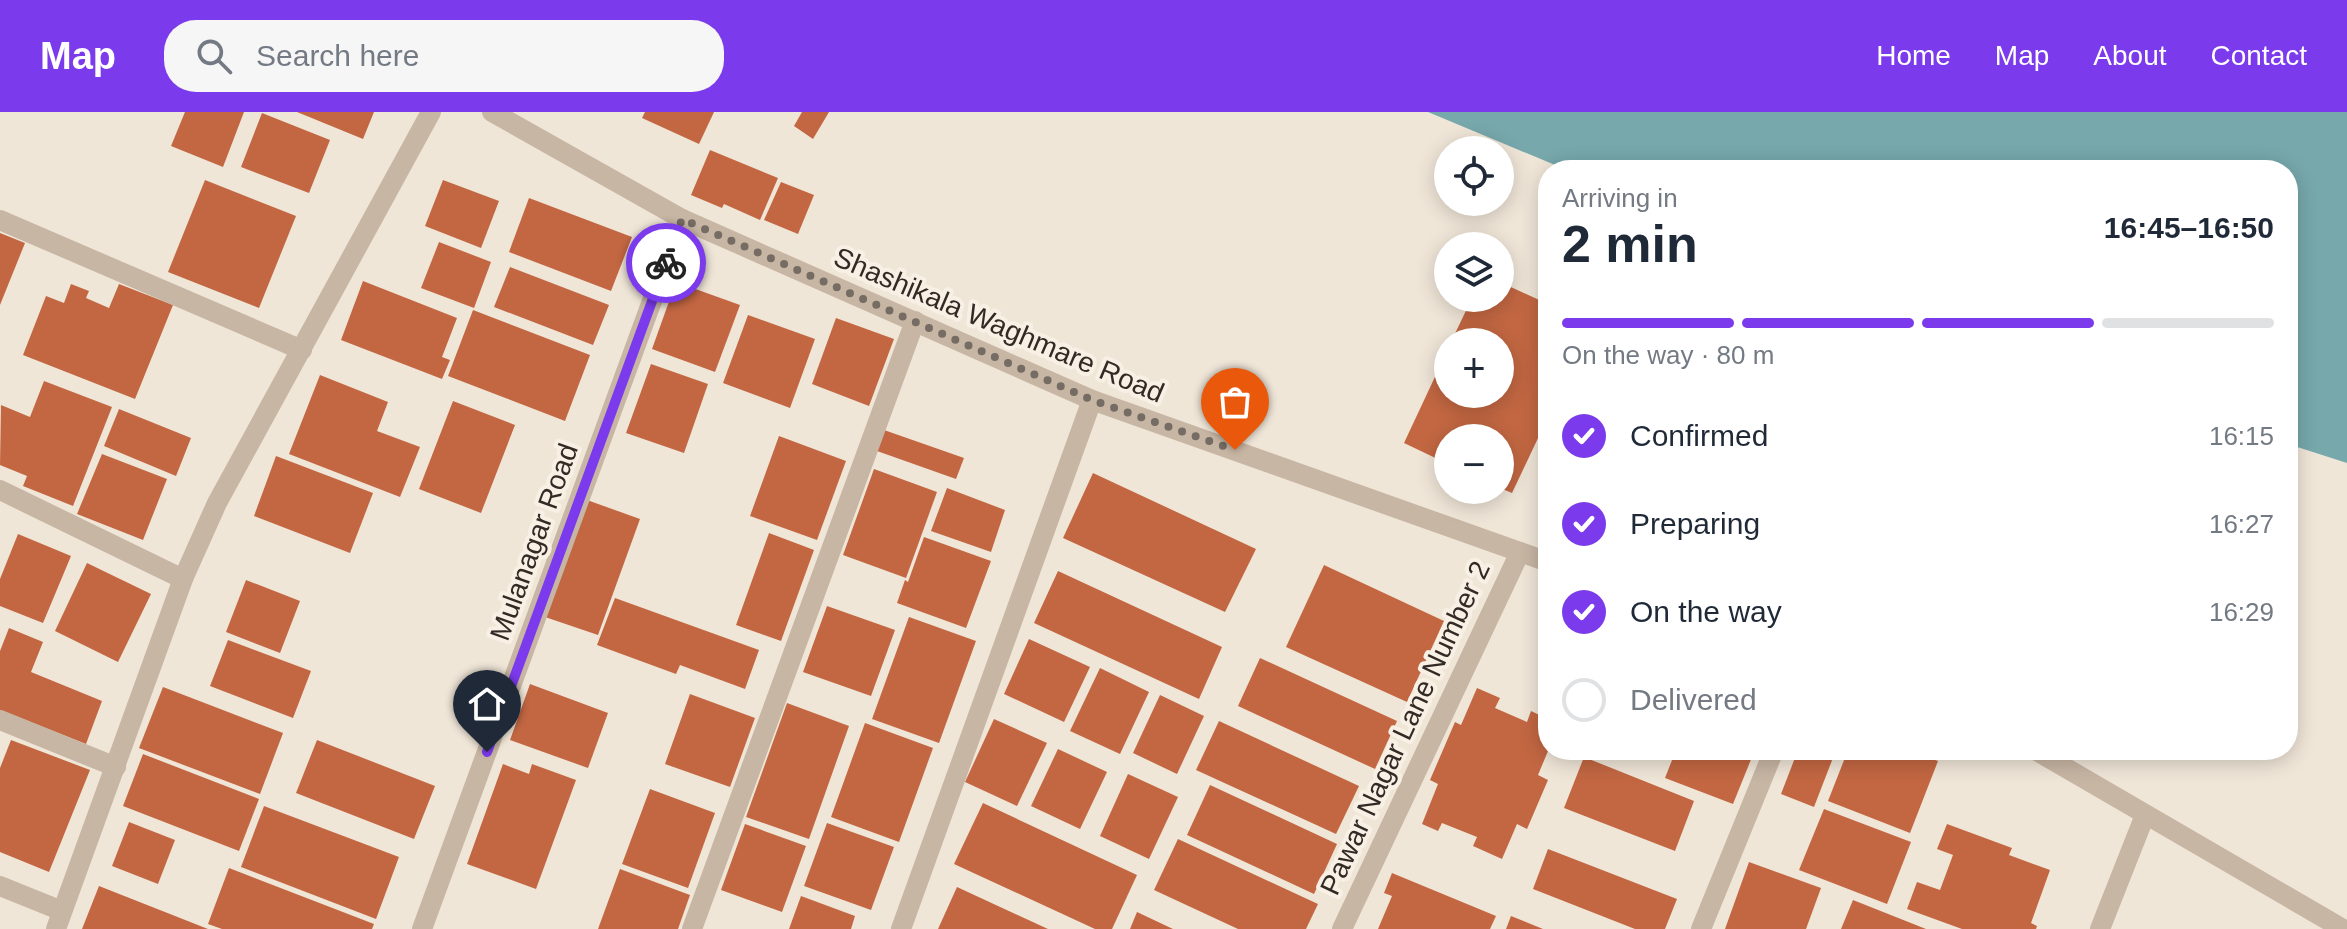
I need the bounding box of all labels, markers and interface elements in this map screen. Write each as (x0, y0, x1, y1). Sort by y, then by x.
search box (164, 20, 724, 92)
icon: search (192, 34, 236, 78)
text: Map (40, 35, 116, 77)
text: Search here (256, 39, 419, 72)
text: Home (1876, 40, 1951, 71)
text: Map (1995, 40, 2049, 71)
text: About (2093, 40, 2167, 71)
text: Contact (2211, 40, 2307, 71)
map controls (1434, 136, 1514, 504)
button: locate (1434, 136, 1514, 216)
text: Arriving in (1562, 183, 1678, 213)
text: 16:45–16:50 (2104, 211, 2274, 244)
text: 2 min (1562, 215, 1698, 273)
courier (626, 223, 706, 303)
button: layers (1434, 232, 1514, 312)
icon: bike (644, 241, 688, 285)
street label: Shashikala Waghmare Road (829, 241, 1169, 409)
button: + (1434, 328, 1514, 408)
text: On the way · 80 m (1562, 340, 1774, 370)
pin (1201, 368, 1269, 450)
icon: bag (1213, 380, 1257, 424)
icon: check (1562, 414, 1606, 458)
text: Confirmed (1630, 419, 1768, 452)
text: 16:15 (2209, 421, 2274, 451)
button: − (1434, 424, 1514, 504)
street label: Mulanagar Road (484, 439, 584, 645)
icon: check (1562, 502, 1606, 546)
text: Preparing (1630, 507, 1760, 540)
text: 16:27 (2209, 509, 2274, 539)
street label: Pawar Nagar Lane Number 2 (1314, 556, 1496, 900)
icon: check (1562, 590, 1606, 634)
text: On the way (1630, 595, 1782, 628)
text: 16:29 (2209, 597, 2274, 627)
pin (453, 670, 521, 752)
icon: home (465, 682, 509, 726)
text: Delivered (1630, 683, 1757, 716)

